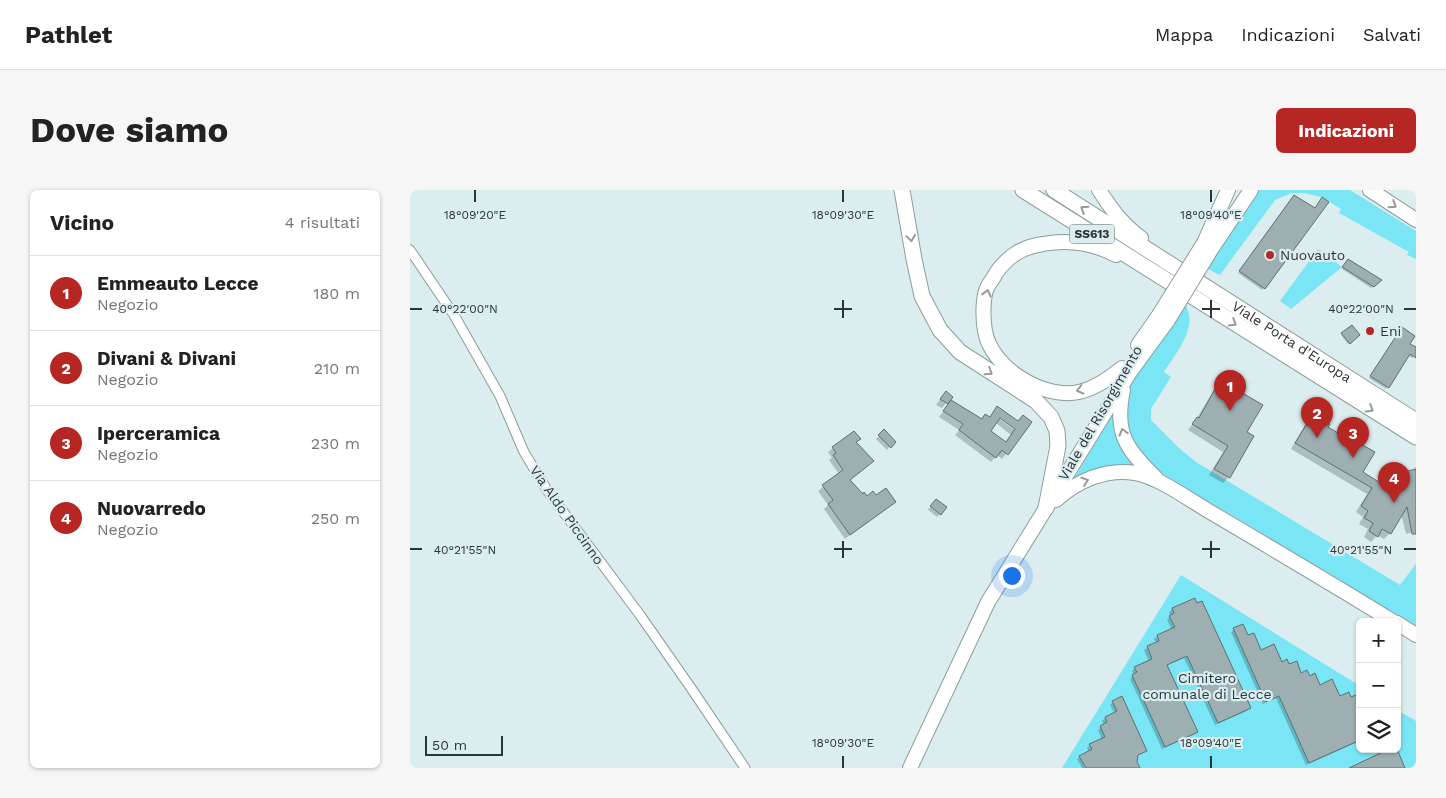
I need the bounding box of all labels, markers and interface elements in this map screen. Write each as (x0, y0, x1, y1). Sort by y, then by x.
text: Pathlet (25, 21, 112, 49)
text: Mappa (1155, 24, 1213, 45)
text: Indicazioni (1241, 24, 1335, 45)
text: Salvati (1363, 24, 1421, 45)
button: Indicazioni (1276, 108, 1416, 153)
text: Dove siamo (30, 109, 228, 151)
one-way arrow (1387, 199, 1397, 208)
one-way arrow (1080, 206, 1089, 215)
text: 18°09'20"E (444, 208, 506, 222)
text: 18°09'30"E (812, 208, 874, 222)
text: 18°09'40"E (1180, 208, 1242, 222)
text: Vicino (50, 210, 114, 235)
text: 4 risultati (285, 213, 360, 232)
road number: SS613 (1070, 224, 1114, 244)
one-way arrow (905, 234, 916, 242)
place label: Nuovauto (1280, 247, 1345, 263)
marker: Nuovauto (1264, 249, 1276, 261)
text: Emmeauto Lecce (97, 272, 259, 295)
text: 1 (63, 284, 69, 303)
text: 180 m (313, 284, 360, 303)
one-way arrow (981, 288, 992, 297)
text: Negozio (97, 295, 158, 314)
street label: Viale Porta d'Europa (1229, 298, 1354, 386)
text: 40°22'00"N (432, 302, 498, 316)
text: 40°22'00"N (1328, 302, 1394, 316)
one-way arrow (1227, 316, 1236, 326)
place label: Eni (1380, 323, 1401, 339)
marker: Eni (1364, 325, 1376, 337)
street label: Viale del Risorgimento (1055, 343, 1145, 483)
text: Divani & Divani (97, 347, 236, 370)
text: 2 (61, 359, 71, 378)
text: 210 m (314, 359, 360, 378)
one-way arrow (983, 366, 993, 375)
text: Negozio (97, 370, 158, 389)
pin: 1 (1214, 370, 1246, 411)
one-way arrow (1076, 384, 1085, 395)
pin: 2 (1301, 397, 1333, 438)
one-way arrow (1365, 402, 1374, 412)
pin: 3 (1337, 417, 1369, 458)
text: Iperceramica (97, 422, 220, 445)
one-way arrow (1118, 428, 1128, 437)
text: 3 (61, 434, 71, 453)
text: 230 m (311, 434, 360, 453)
text: Negozio (97, 445, 158, 464)
street label: Via Aldo Piccinno (527, 462, 607, 568)
pin: 4 (1378, 462, 1410, 503)
one-way arrow (1080, 476, 1089, 486)
text: Nuovarredo (97, 497, 206, 520)
text: 4 (61, 509, 71, 528)
text: 250 m (311, 509, 360, 528)
text: Negozio (97, 520, 158, 539)
text: 40°21'55"N (434, 543, 496, 557)
text: 40°21'55"N (1330, 543, 1392, 557)
your location (999, 563, 1025, 589)
map controls (1356, 618, 1401, 753)
button: + (1356, 618, 1401, 663)
button: − (1356, 663, 1401, 708)
park label: Cimitero comunale di Lecce (1142, 670, 1272, 702)
button: layers (1356, 708, 1401, 753)
scale bar (425, 733, 502, 756)
text: 18°09'30"E (812, 736, 874, 750)
text: 18°09'40"E (1180, 736, 1242, 750)
text: 50 m (432, 737, 467, 753)

